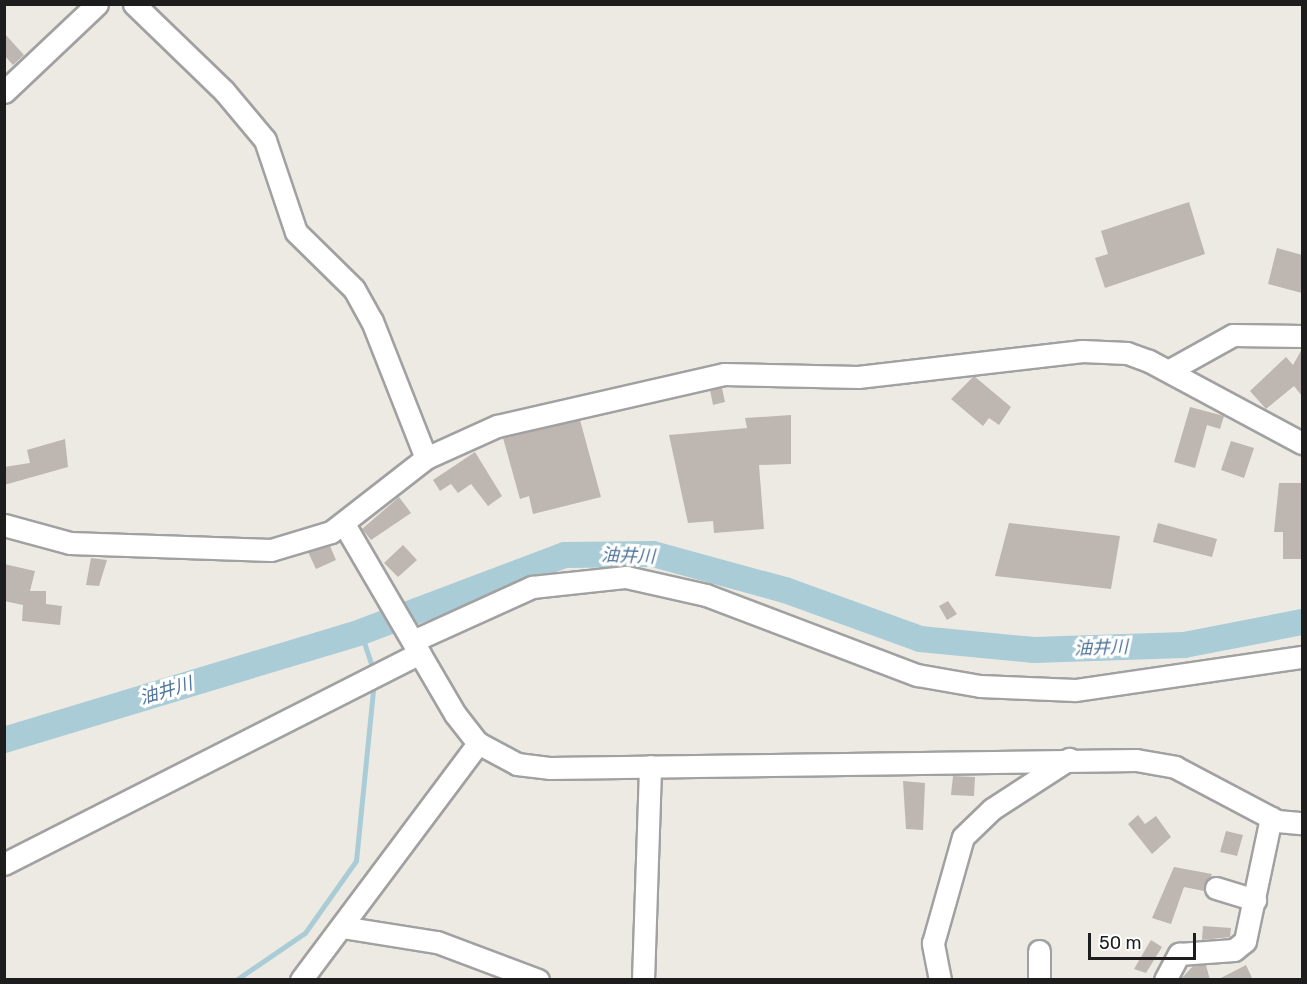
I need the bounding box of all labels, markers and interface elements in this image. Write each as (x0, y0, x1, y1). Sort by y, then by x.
water label: 油井川 (601, 544, 655, 568)
water label: 油井川 (1074, 636, 1128, 660)
water label: 油井川 (137, 673, 195, 709)
scale bar (1091, 921, 1199, 959)
text: 50 m (1099, 932, 1142, 954)

